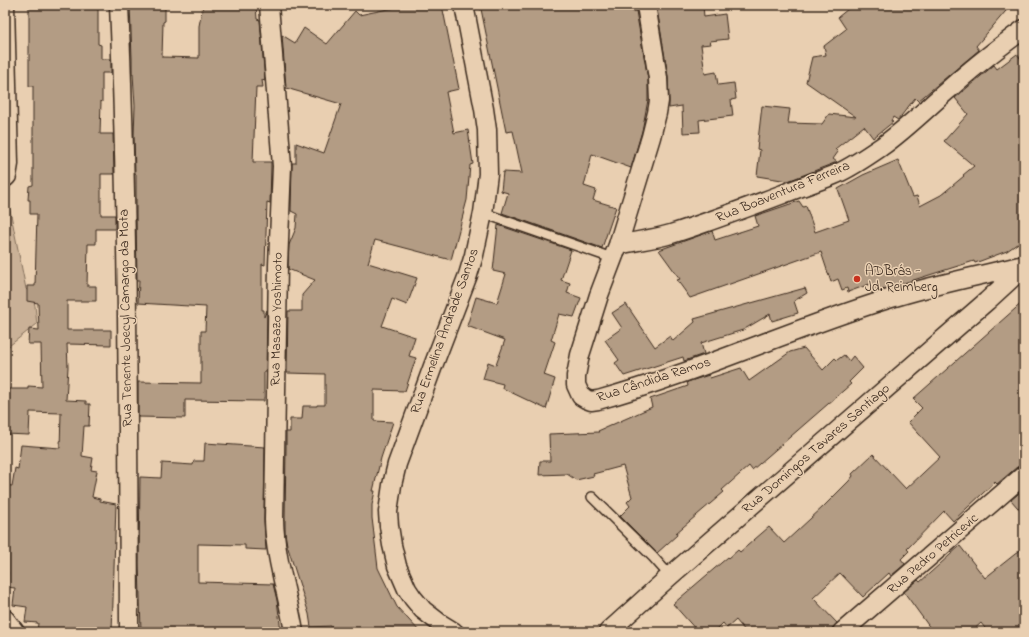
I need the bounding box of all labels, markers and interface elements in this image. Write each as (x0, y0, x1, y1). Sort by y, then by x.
street label: Rua Boaventura Ferreira (713, 156, 853, 228)
street label: Rua Tenente Joecyl Camargo da Mota (114, 209, 139, 427)
street label: Rua Ermelina Andrade Santos (405, 245, 485, 417)
street label: Rua Masazo Yoshimoto (265, 252, 289, 386)
place label: ADBrás - Jd. Reimberg (865, 261, 938, 299)
marker: ADBrás - Jd. Reimberg (852, 274, 862, 284)
street label: Rua Cândida Ramos (594, 352, 714, 408)
street label: Rua Domingos Tavares Santiago (737, 379, 895, 520)
street label: Rua Pedro Petricevic (883, 508, 984, 600)

